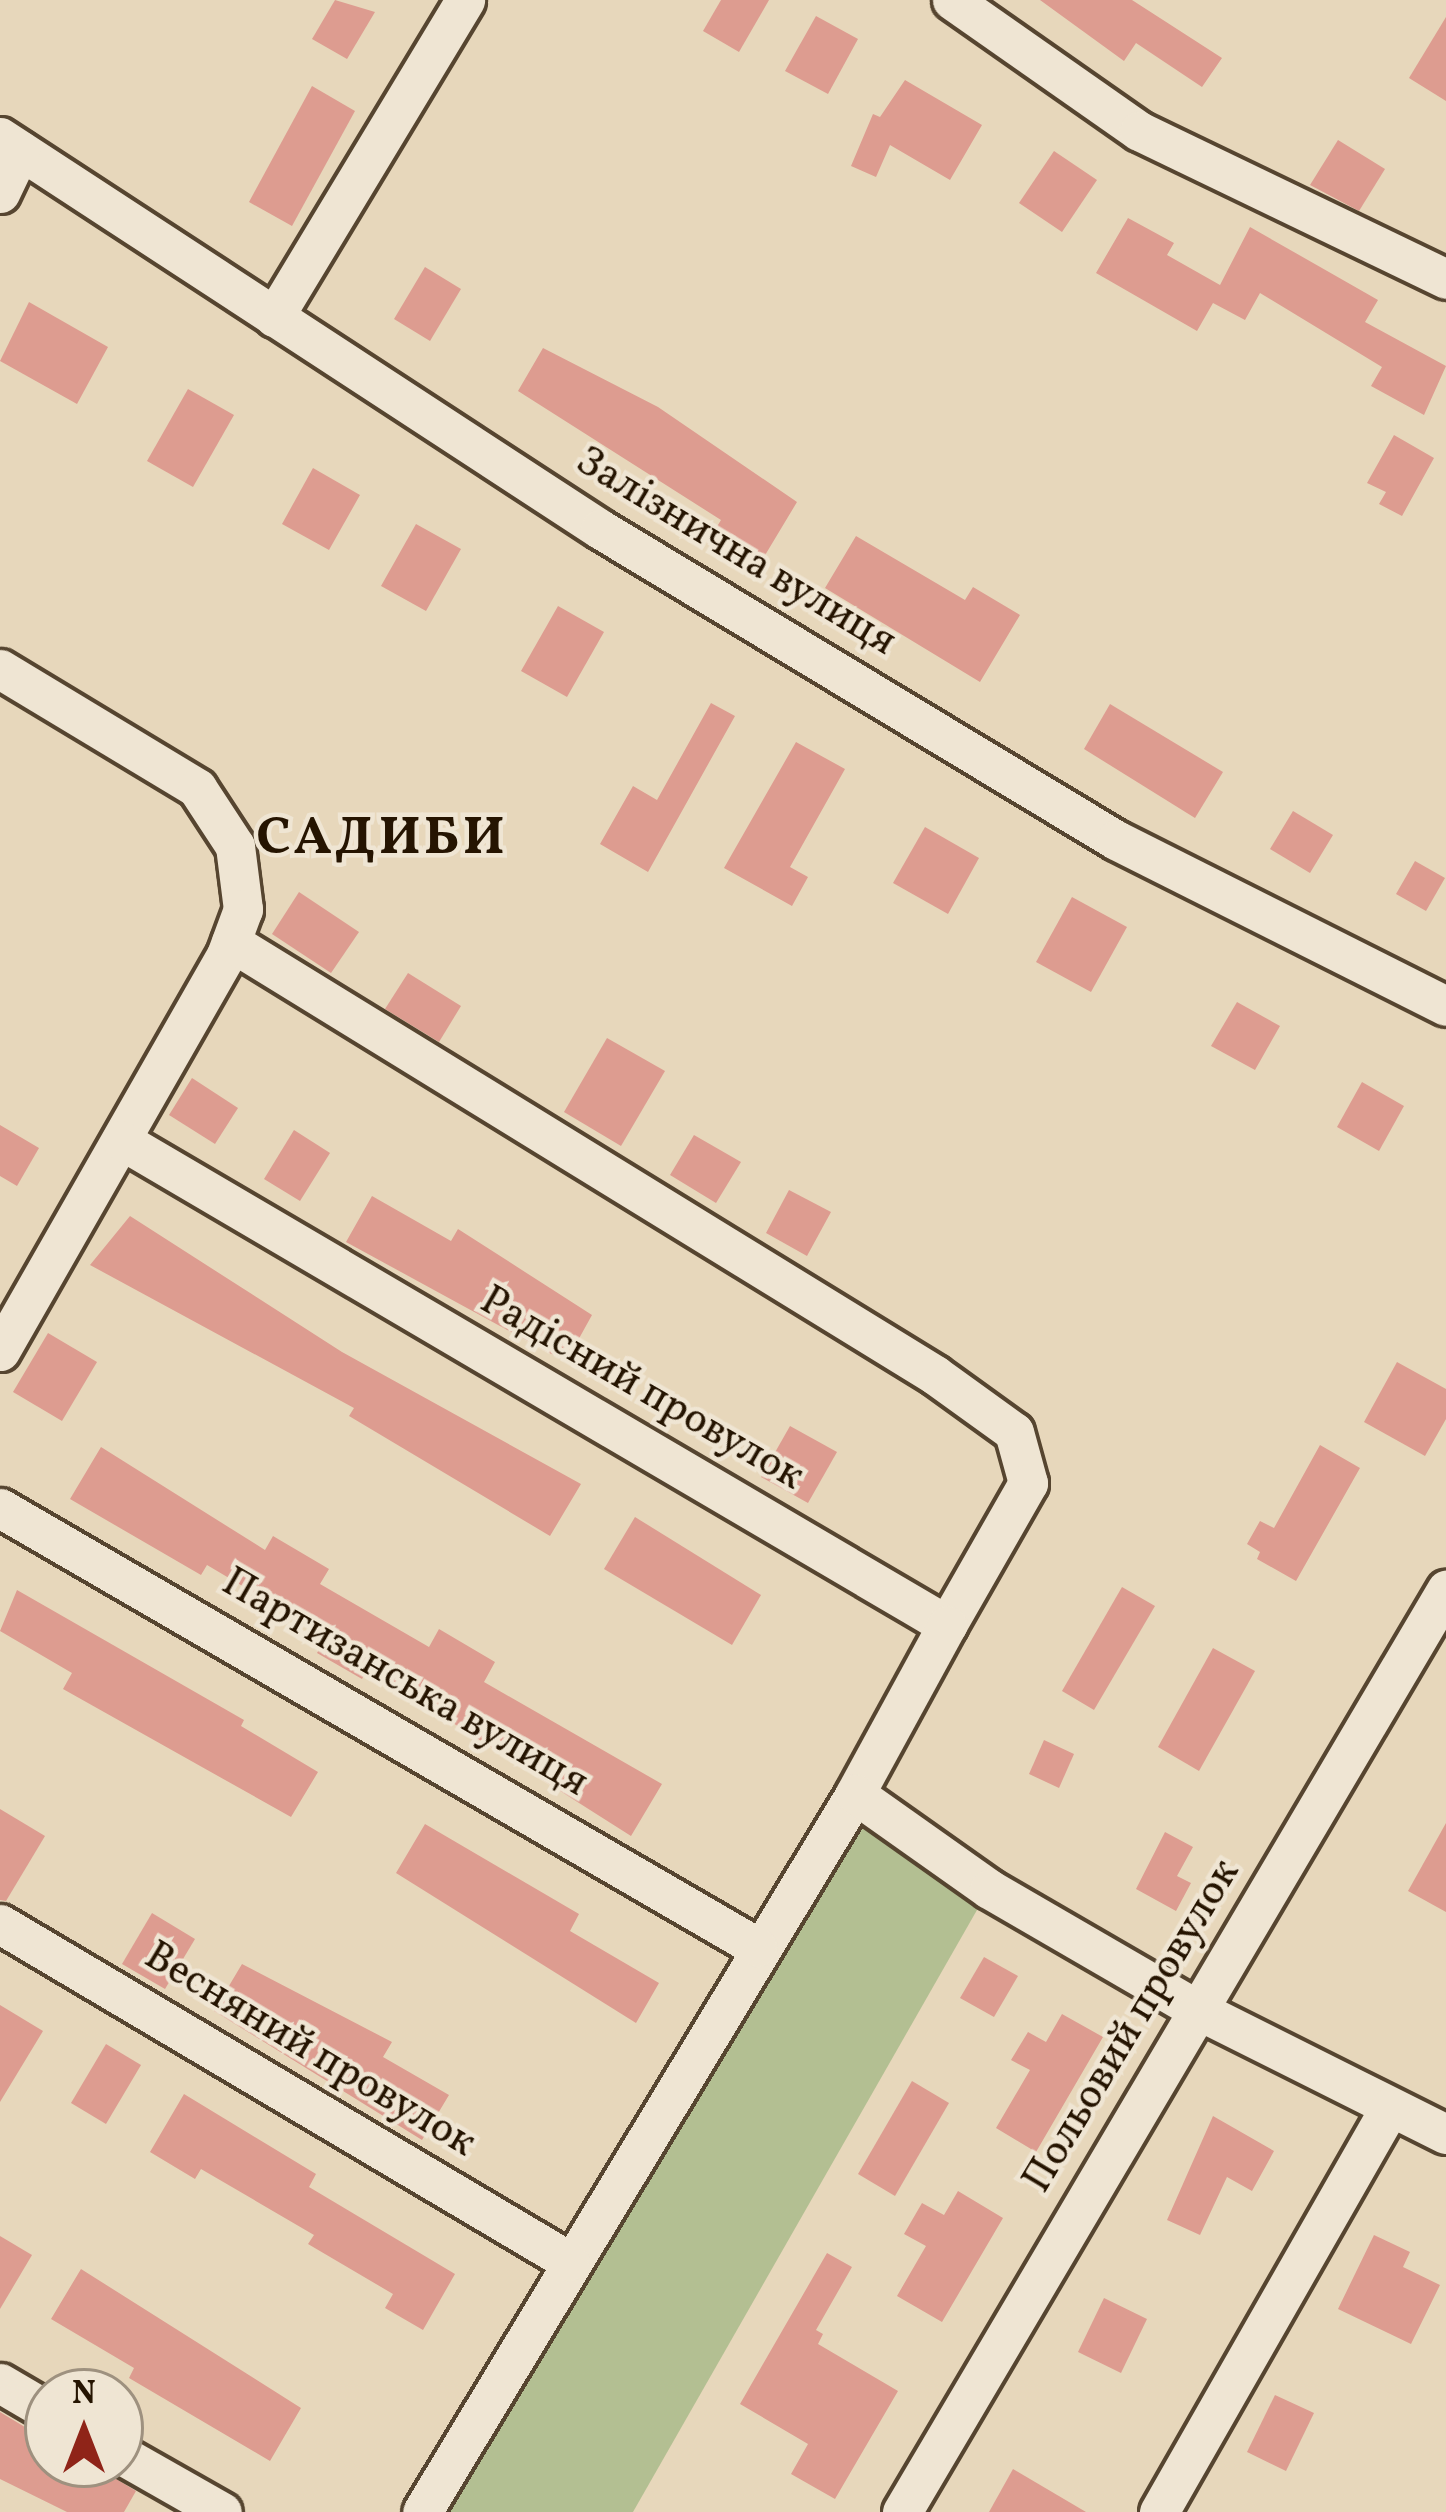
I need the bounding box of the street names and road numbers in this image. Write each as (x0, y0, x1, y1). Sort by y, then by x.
street label: Залізнична вулиця (566, 437, 904, 669)
street label: Радісний провулок (470, 1277, 812, 1503)
street label: Партизанська вулиця (212, 1559, 596, 1809)
street label: Польовий провулок (1014, 1851, 1252, 2203)
street label: Весняний провулок (134, 1932, 484, 2170)

